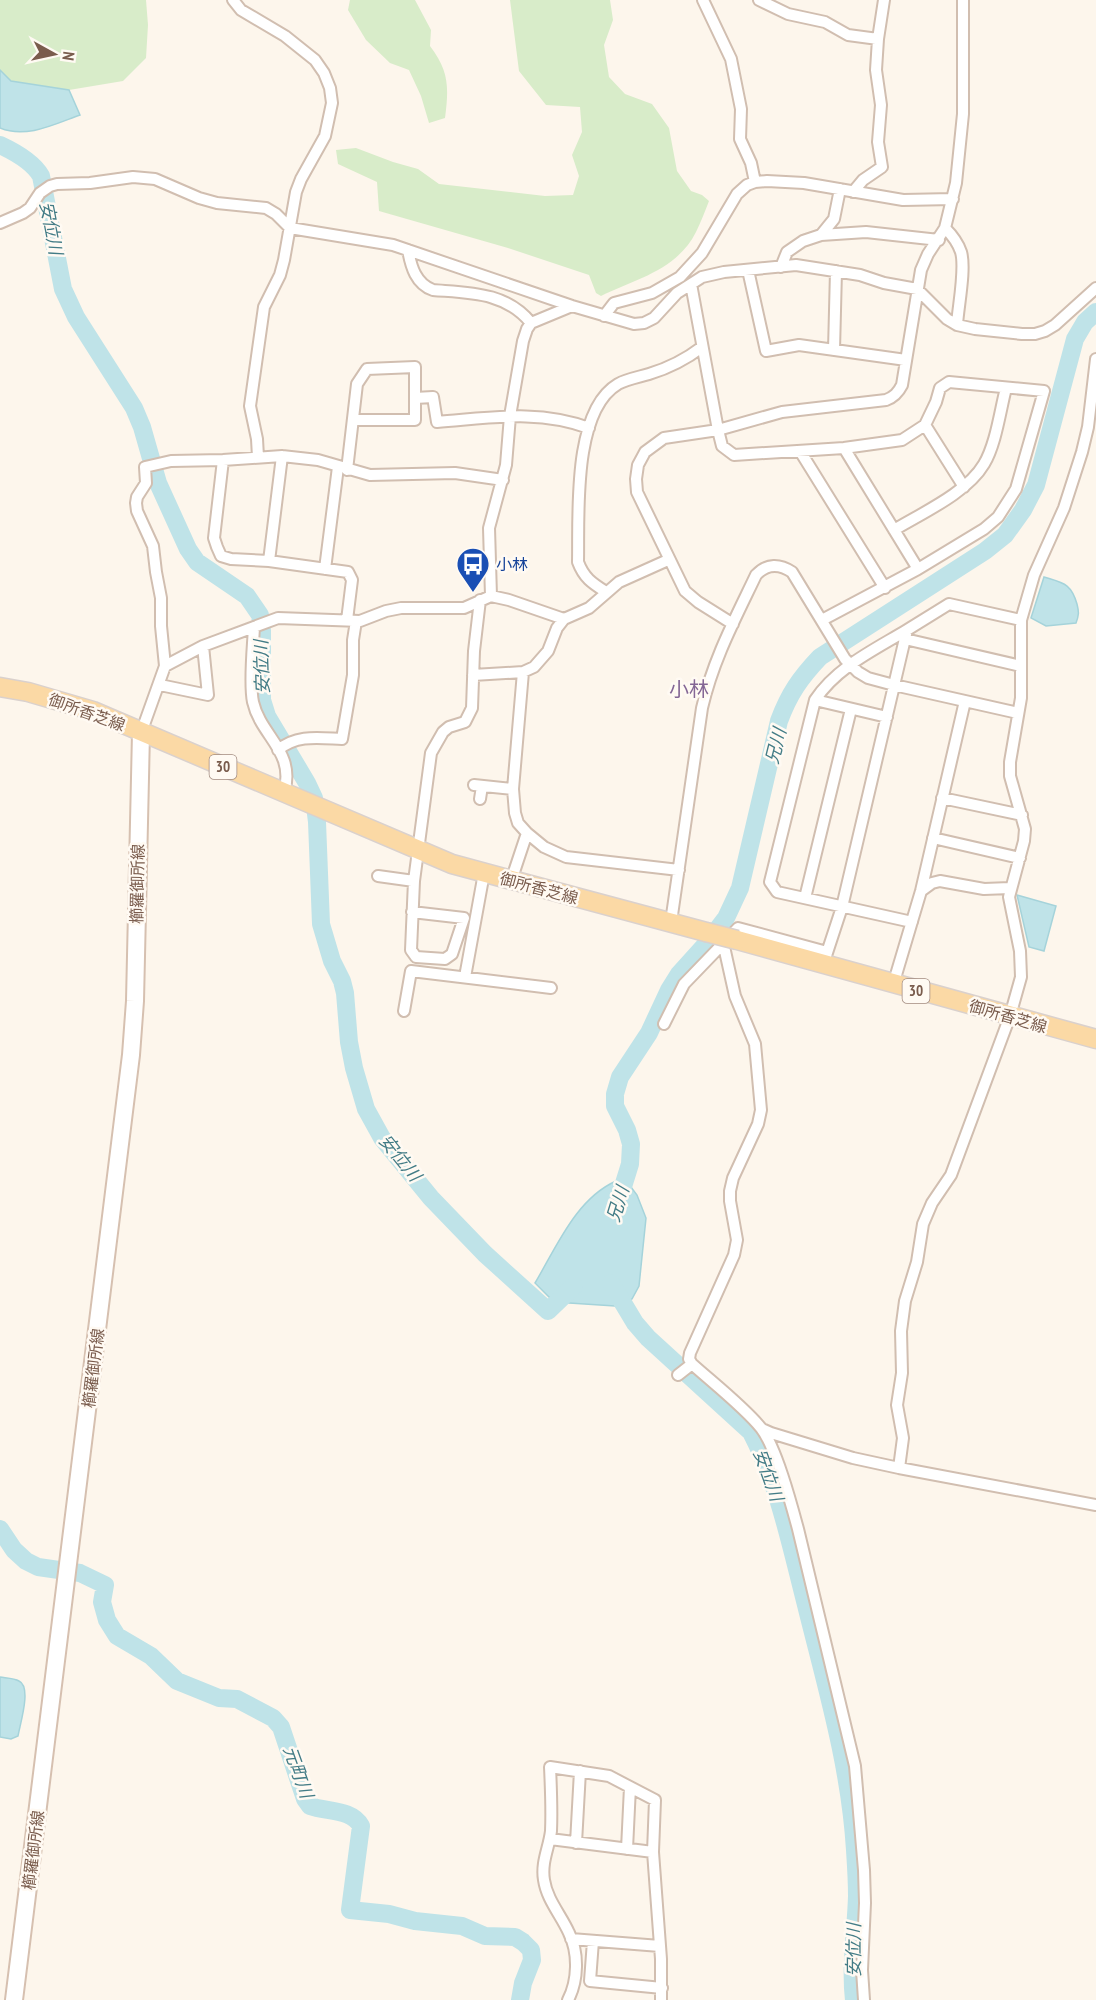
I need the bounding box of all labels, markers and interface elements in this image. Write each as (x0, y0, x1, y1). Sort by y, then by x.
north arrow (24, 24, 84, 84)
text: N (58, 50, 79, 62)
water label: 安位川 (35, 199, 68, 259)
bus stop icon: 小林 (455, 546, 491, 593)
place label: 小林 (496, 554, 528, 574)
water label: 安位川 (249, 638, 274, 694)
district label: 小林 (669, 676, 709, 702)
street label: 御所香芝線 (46, 689, 128, 735)
water label: 兄川 (760, 724, 792, 766)
road number: 30 (210, 755, 236, 779)
street label: 櫛羅御所線 (126, 844, 148, 924)
street label: 御所香芝線 (498, 868, 580, 908)
road number: 30 (902, 979, 930, 1003)
street label: 御所香芝線 (967, 995, 1049, 1037)
water label: 安位川 (374, 1129, 428, 1187)
water label: 兄川 (601, 1181, 634, 1224)
street label: 櫛羅御所線 (78, 1327, 108, 1409)
water label: 安位川 (748, 1446, 789, 1506)
water label: 元町川 (278, 1743, 319, 1803)
street label: 櫛羅御所線 (18, 1809, 48, 1891)
water label: 安位川 (842, 1921, 865, 1977)

